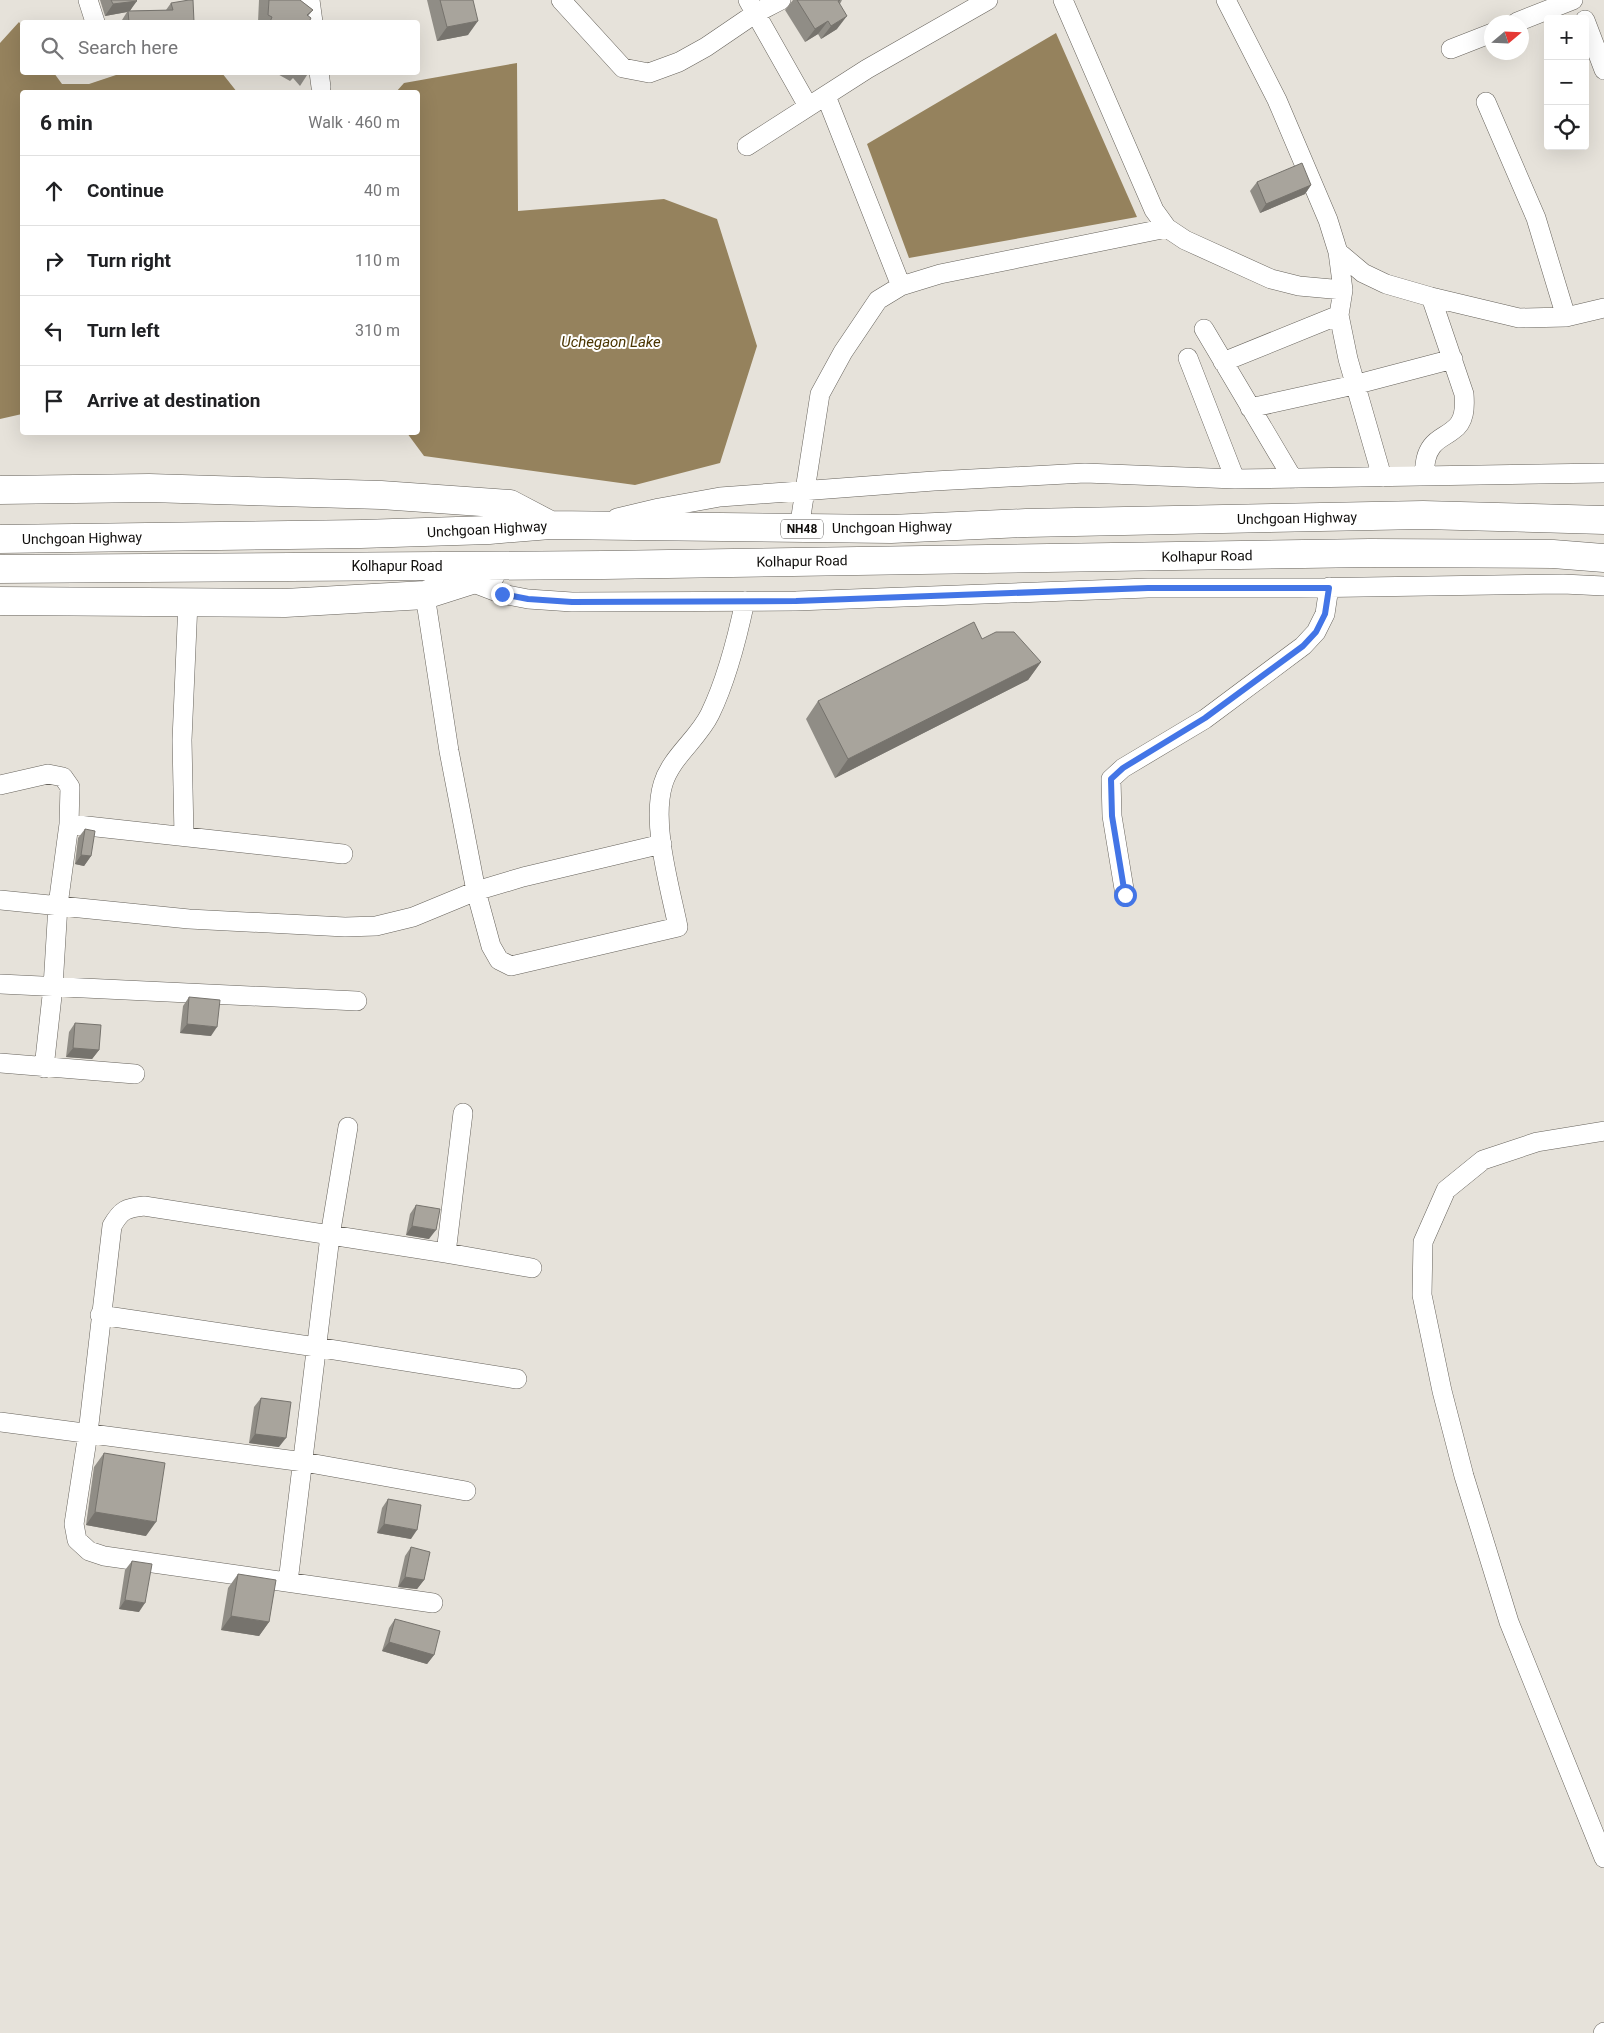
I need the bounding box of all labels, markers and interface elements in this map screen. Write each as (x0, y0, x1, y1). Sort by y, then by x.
north arrow (1484, 15, 1529, 60)
map controls (1544, 15, 1589, 150)
button: + (1544, 15, 1589, 60)
search box (20, 20, 420, 75)
icon: search (38, 34, 66, 62)
text: Search here (78, 36, 178, 59)
button: − (1544, 60, 1589, 105)
button: locate (1544, 105, 1589, 150)
text: 6 min (40, 111, 93, 135)
text: Walk · 460 m (308, 113, 400, 132)
icon: ahead (40, 177, 68, 205)
text: Continue (87, 179, 164, 202)
text: 40 m (364, 181, 400, 200)
icon: right (40, 247, 68, 275)
text: Turn right (87, 249, 171, 272)
text: 110 m (355, 251, 400, 270)
icon: left (40, 317, 68, 345)
text: Turn left (87, 319, 160, 342)
text: 310 m (355, 321, 400, 340)
water label: Uchegaon Lake (561, 333, 661, 351)
icon: arrive (40, 387, 68, 415)
text: Arrive at destination (87, 389, 260, 412)
street label: Unchgoan Highway (1237, 509, 1358, 527)
street label: Unchgoan Highway (427, 518, 548, 540)
street label: Unchgoan Highway (832, 518, 953, 536)
road number: NH48 (781, 520, 823, 538)
street label: Unchgoan Highway (22, 529, 143, 547)
street label: Kolhapur Road (1161, 547, 1253, 565)
street label: Kolhapur Road (756, 552, 848, 570)
street label: Kolhapur Road (351, 558, 443, 574)
route end (491, 583, 514, 606)
route start (1114, 884, 1137, 907)

